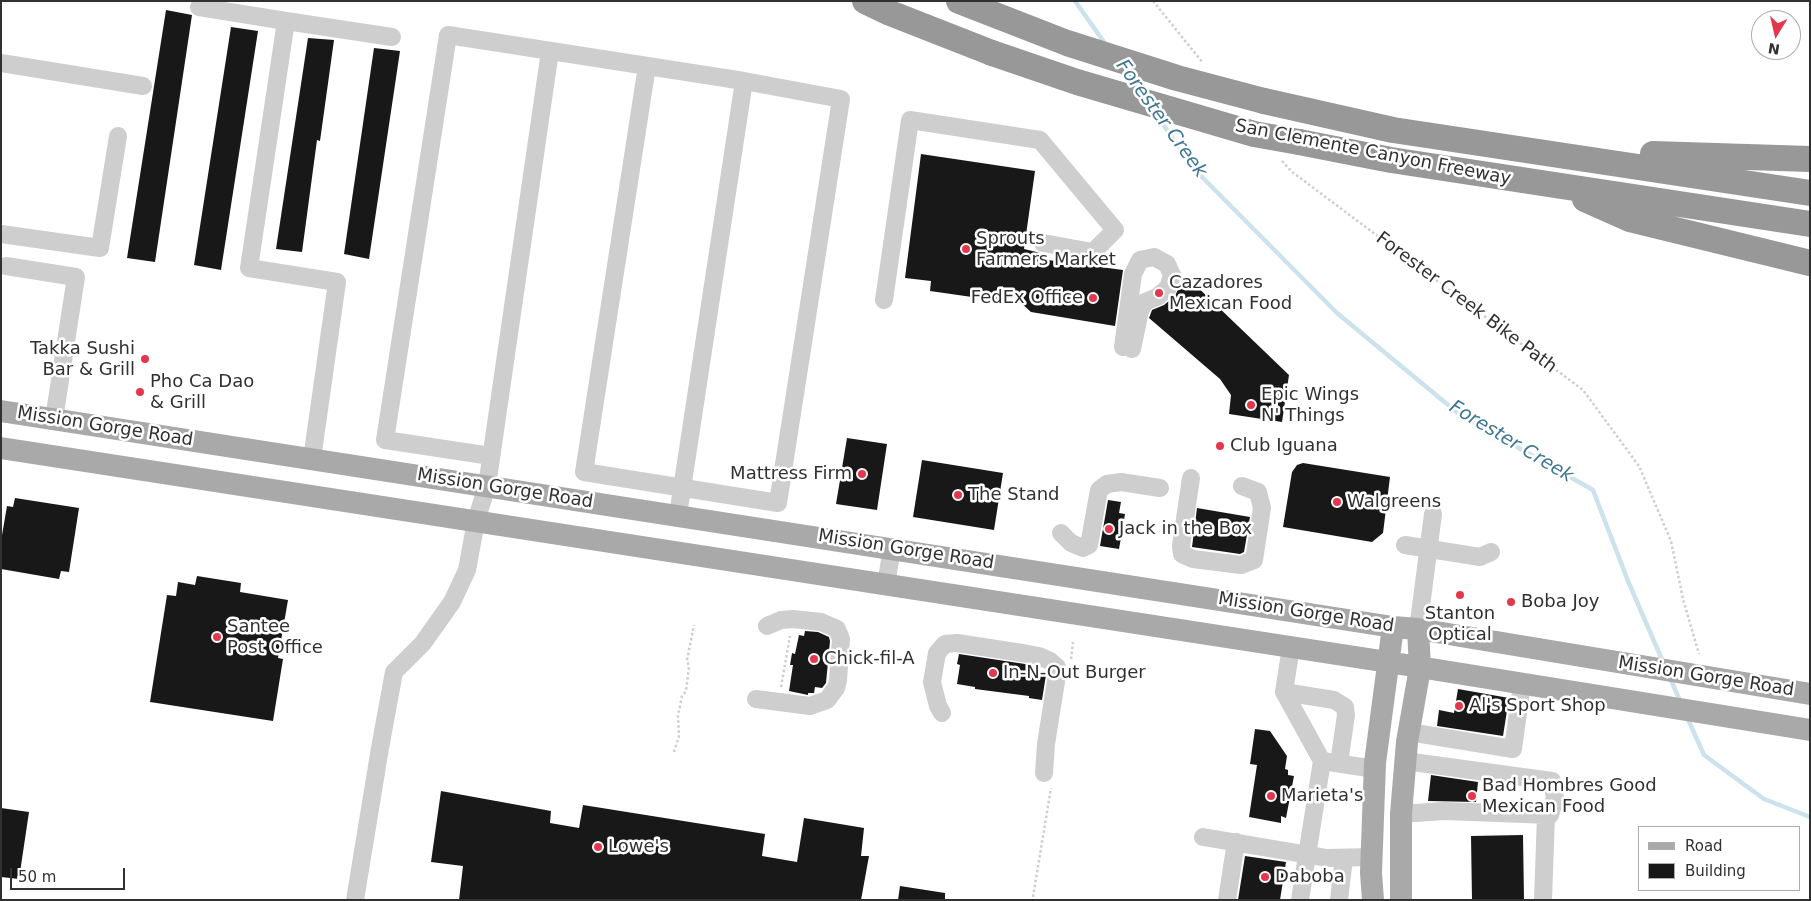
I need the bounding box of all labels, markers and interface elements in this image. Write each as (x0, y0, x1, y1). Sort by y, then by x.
north arrow (1751, 10, 1801, 60)
text: N (1767, 40, 1781, 58)
water label: Forester Creek (1111, 56, 1211, 182)
street label: San Clemente Canyon Freeway (1233, 116, 1513, 190)
place label: Sprouts Farmers Market (976, 228, 1116, 270)
street label: Forester Creek Bike Path (1371, 228, 1561, 378)
marker: Sprouts Farmers Market (960, 243, 972, 255)
place label: Cazadores Mexican Food (1169, 272, 1292, 314)
place label: FedEx Office (971, 287, 1083, 309)
marker: Cazadores Mexican Food (1153, 287, 1165, 299)
marker: FedEx Office (1087, 292, 1099, 304)
place label: Takka Sushi Bar & Grill (30, 338, 135, 380)
marker: Takka Sushi Bar & Grill (139, 353, 151, 365)
place label: Pho Ca Dao & Grill (150, 371, 254, 414)
place label: Epic Wings N' Things (1261, 384, 1359, 426)
marker: Pho Ca Dao & Grill (134, 386, 146, 398)
water label: Forester Creek (1445, 396, 1577, 488)
marker: Epic Wings N' Things (1245, 399, 1257, 411)
street label: Mission Gorge Road (15, 402, 195, 452)
place label: Club Iguana (1230, 435, 1338, 457)
marker: Club Iguana (1214, 440, 1226, 452)
place label: Mattress Firm (730, 463, 852, 485)
street label: Mission Gorge Road (415, 464, 595, 514)
marker: Mattress Firm (856, 468, 868, 480)
place label: The Stand (968, 484, 1060, 506)
marker: The Stand (952, 489, 964, 501)
place label: Walgreens (1347, 491, 1441, 513)
marker: Walgreens (1331, 496, 1343, 508)
place label: Jack in the Box (1119, 518, 1252, 540)
marker: Jack in the Box (1103, 523, 1115, 535)
street label: Mission Gorge Road (816, 525, 996, 575)
street label: Mission Gorge Road (1216, 588, 1396, 638)
marker: Stanton Optical (1454, 589, 1466, 601)
place label: Boba Joy (1521, 591, 1600, 613)
marker: Boba Joy (1505, 596, 1517, 608)
place label: Stanton Optical (1425, 603, 1495, 646)
place label: Santee Post Office (227, 616, 323, 659)
marker: Santee Post Office (211, 631, 223, 643)
place label: Chick-fil-A (824, 648, 915, 670)
street label: Mission Gorge Road (1616, 652, 1796, 702)
marker: Chick-fil-A (808, 653, 820, 665)
place label: In-N-Out Burger (1003, 662, 1146, 684)
marker: In-N-Out Burger (987, 667, 999, 679)
place label: Al's Sport Shop (1469, 695, 1606, 717)
marker: Al's Sport Shop (1453, 700, 1465, 712)
place label: Bad Hombres Good Mexican Food (1482, 775, 1657, 818)
place label: Marieta's (1281, 785, 1363, 807)
marker: Marieta's (1265, 790, 1277, 802)
marker: Bad Hombres Good Mexican Food (1466, 790, 1478, 802)
legend (1638, 826, 1801, 891)
place label: Lowe's (608, 836, 669, 858)
text: Road (1685, 837, 1723, 855)
marker: Lowe's (592, 841, 604, 853)
scale bar (12, 858, 128, 890)
text: Building (1685, 862, 1746, 880)
place label: Daboba (1275, 866, 1345, 888)
text: 50 m (18, 868, 56, 886)
marker: Daboba (1259, 871, 1271, 883)

